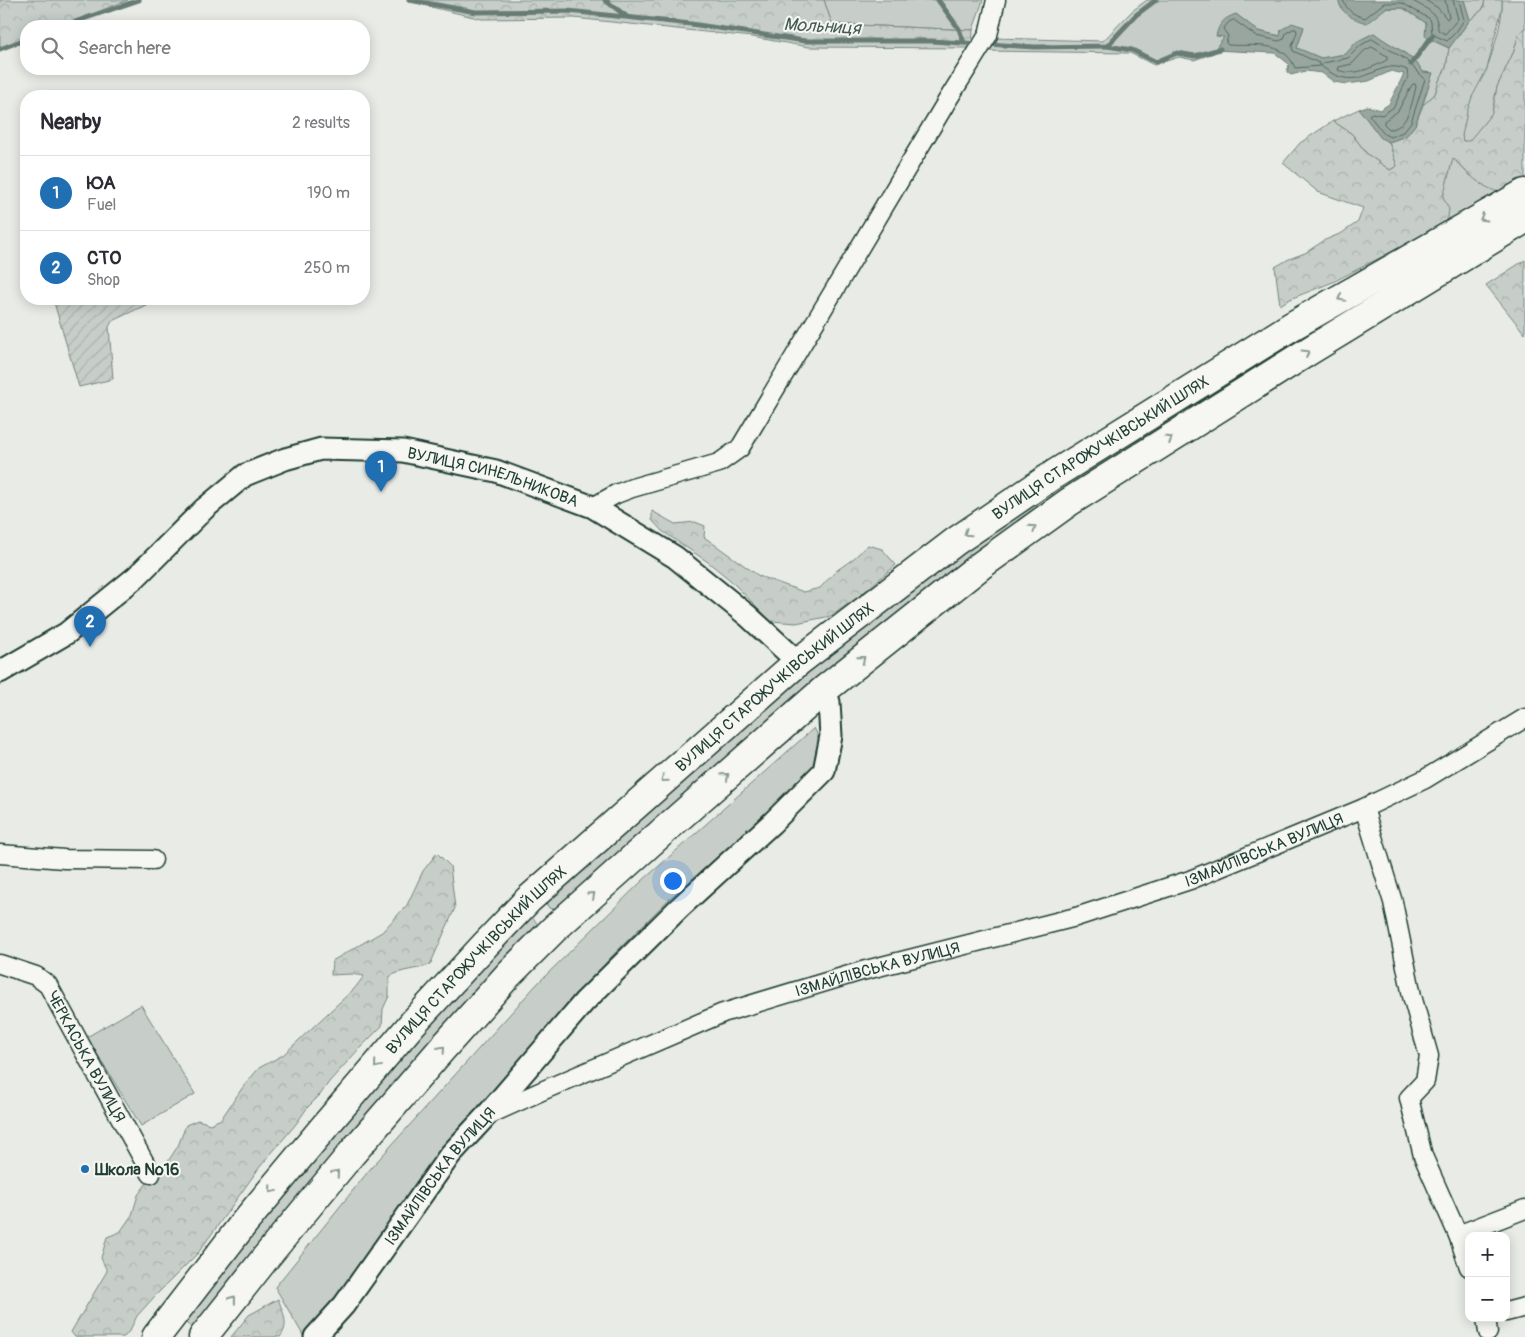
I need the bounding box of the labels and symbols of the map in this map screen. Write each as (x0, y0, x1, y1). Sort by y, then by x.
water label: Мольниця (783, 13, 863, 40)
one-way arrow (1479, 211, 1488, 221)
one-way arrow (1338, 291, 1347, 301)
one-way arrow (1301, 350, 1310, 359)
street label: ВУЛИЦЯ СТАРОЖУЧКІВСЬКИЙ ШЛЯХ (988, 371, 1213, 525)
one-way arrow (1163, 436, 1172, 446)
street label: ВУЛИЦЯ СИНЕЛЬНИКОВА (405, 443, 581, 512)
pin: 1 (365, 451, 397, 492)
one-way arrow (1027, 525, 1037, 534)
one-way arrow (963, 527, 973, 536)
street label: ВУЛИЦЯ СТАРОЖУЧКІВСЬКИЙ ШЛЯХ (672, 599, 878, 776)
pin: 2 (74, 606, 106, 647)
one-way arrow (857, 656, 866, 665)
one-way arrow (720, 772, 729, 781)
one-way arrow (661, 773, 670, 782)
street label: ІЗМАЙЛІВСЬКА ВУЛИЦЯ (1182, 809, 1346, 892)
street label: ВУЛИЦЯ СТАРОЖУЧКІВСЬКИЙ ШЛЯХ (382, 862, 571, 1058)
your location (660, 868, 686, 894)
one-way arrow (586, 892, 595, 901)
street label: ІЗМАЙЛІВСЬКА ВУЛИЦЯ (793, 938, 962, 1002)
street label: ЧЕРКАСЬКА ВУЛИЦЯ (42, 988, 130, 1126)
one-way arrow (436, 1046, 445, 1055)
one-way arrow (374, 1059, 383, 1068)
street label: ІЗМАЙЛІВСЬКА ВУЛИЦЯ (380, 1103, 500, 1249)
place label: Школа №16 (94, 1160, 179, 1180)
marker: Школа №16 (79, 1163, 91, 1175)
one-way arrow (330, 1170, 339, 1179)
one-way arrow (269, 1184, 278, 1193)
one-way arrow (228, 1296, 236, 1305)

